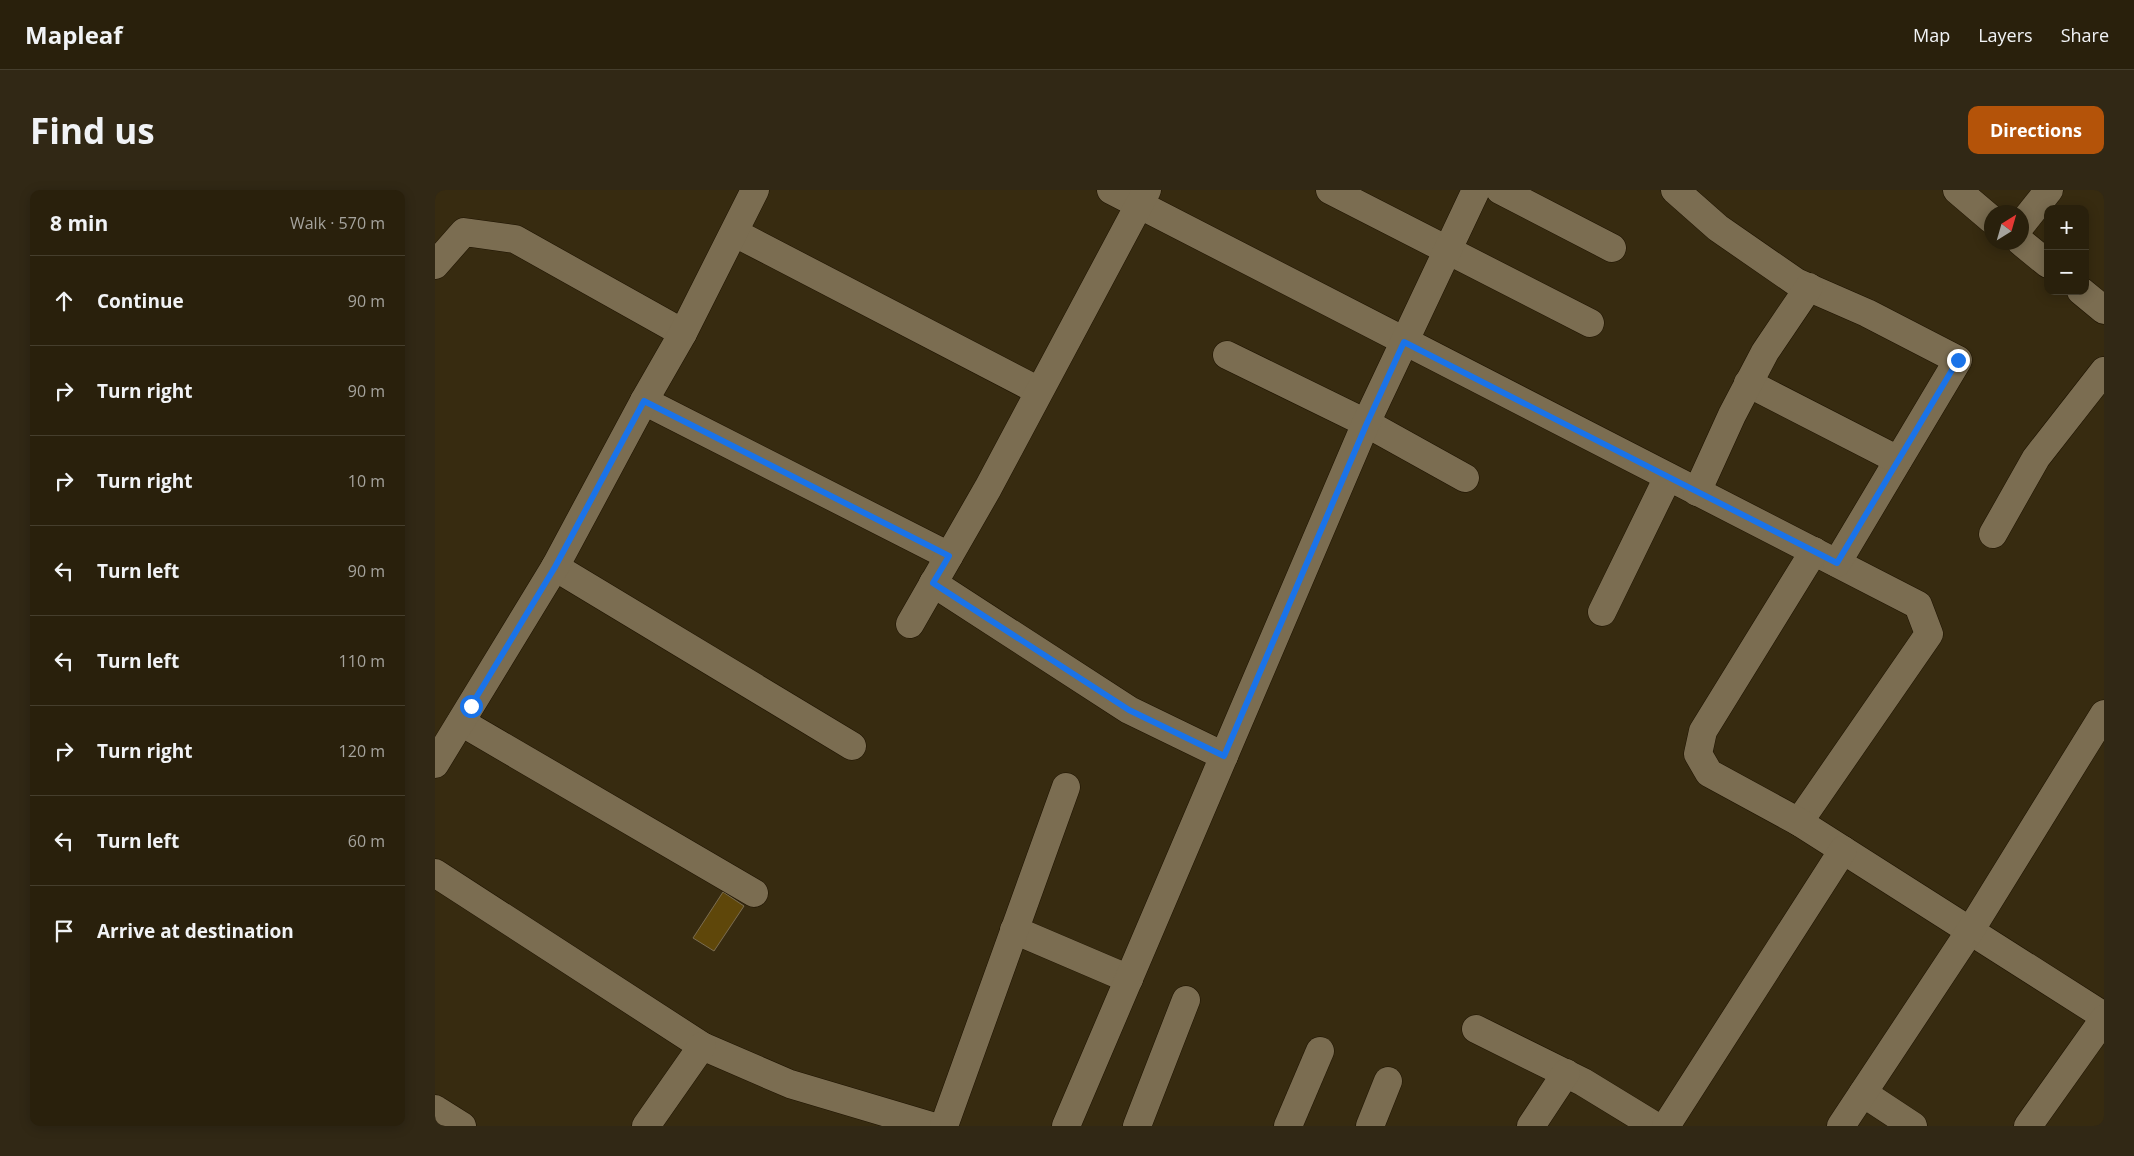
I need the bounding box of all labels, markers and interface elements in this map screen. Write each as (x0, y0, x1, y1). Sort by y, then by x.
text: Mapleaf (25, 18, 123, 51)
text: Map (1913, 23, 1950, 47)
text: Layers (1978, 23, 2033, 47)
text: Share (2061, 23, 2109, 47)
button: Directions (1968, 106, 2104, 154)
text: Find us (30, 107, 155, 154)
north arrow (1984, 205, 2029, 250)
map controls (2044, 205, 2089, 295)
button: + (2044, 205, 2089, 250)
text: 8 min (50, 209, 108, 237)
text: Walk · 570 m (290, 212, 385, 234)
button: − (2044, 250, 2089, 295)
icon: ahead (50, 287, 78, 315)
text: Continue (97, 288, 184, 314)
text: 90 m (348, 290, 385, 312)
route end (1947, 349, 1970, 372)
icon: right (50, 377, 78, 405)
text: Turn right (97, 378, 192, 404)
text: 90 m (348, 380, 385, 402)
icon: right (50, 467, 78, 495)
text: Turn right (97, 468, 192, 494)
text: 10 m (348, 470, 385, 492)
icon: left (50, 557, 78, 585)
text: Turn left (97, 558, 179, 584)
text: 90 m (348, 560, 385, 582)
icon: left (50, 647, 78, 675)
text: Turn left (97, 648, 179, 674)
text: 110 m (339, 650, 385, 672)
route start (460, 695, 483, 718)
icon: right (50, 737, 78, 765)
text: Turn right (97, 738, 192, 764)
text: 120 m (339, 740, 385, 762)
icon: left (50, 827, 78, 855)
text: Turn left (97, 828, 179, 854)
text: 60 m (348, 830, 385, 852)
icon: arrive (50, 917, 78, 945)
text: Arrive at destination (97, 918, 294, 944)

